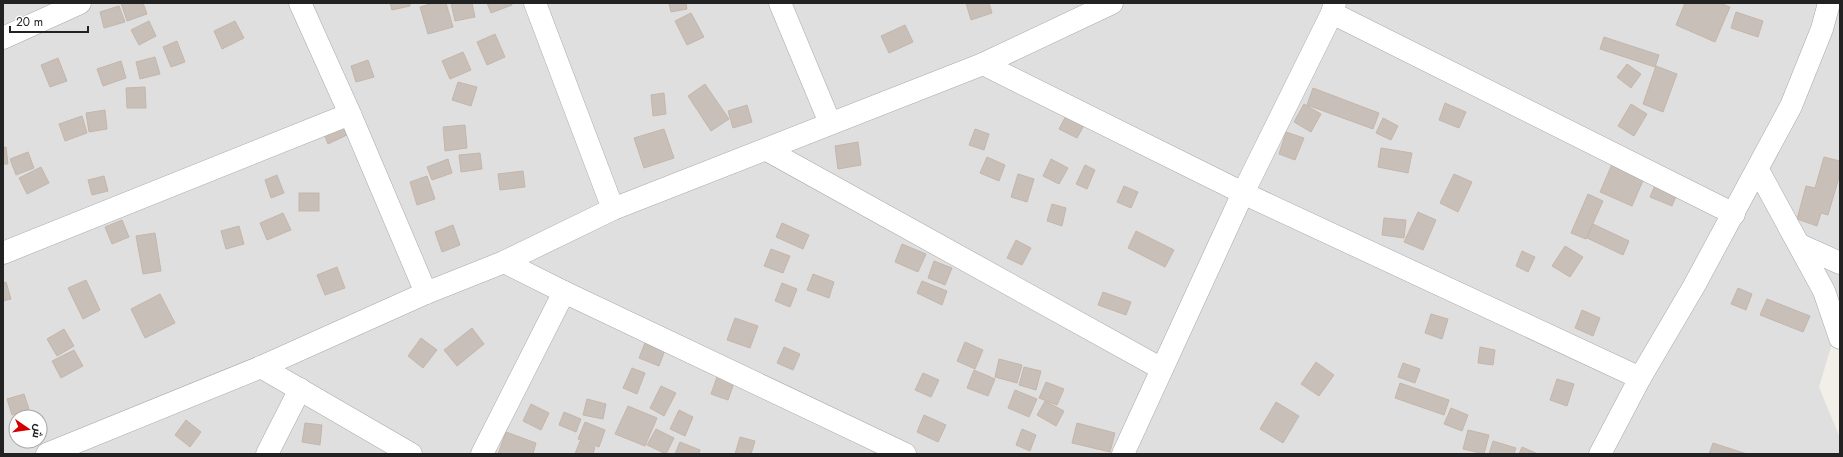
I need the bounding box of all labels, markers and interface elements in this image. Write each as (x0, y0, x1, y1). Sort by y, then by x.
scale bar (10, 8, 88, 34)
text: 20 m (16, 13, 43, 31)
north arrow (8, 409, 48, 449)
text: ش (28, 423, 47, 440)

